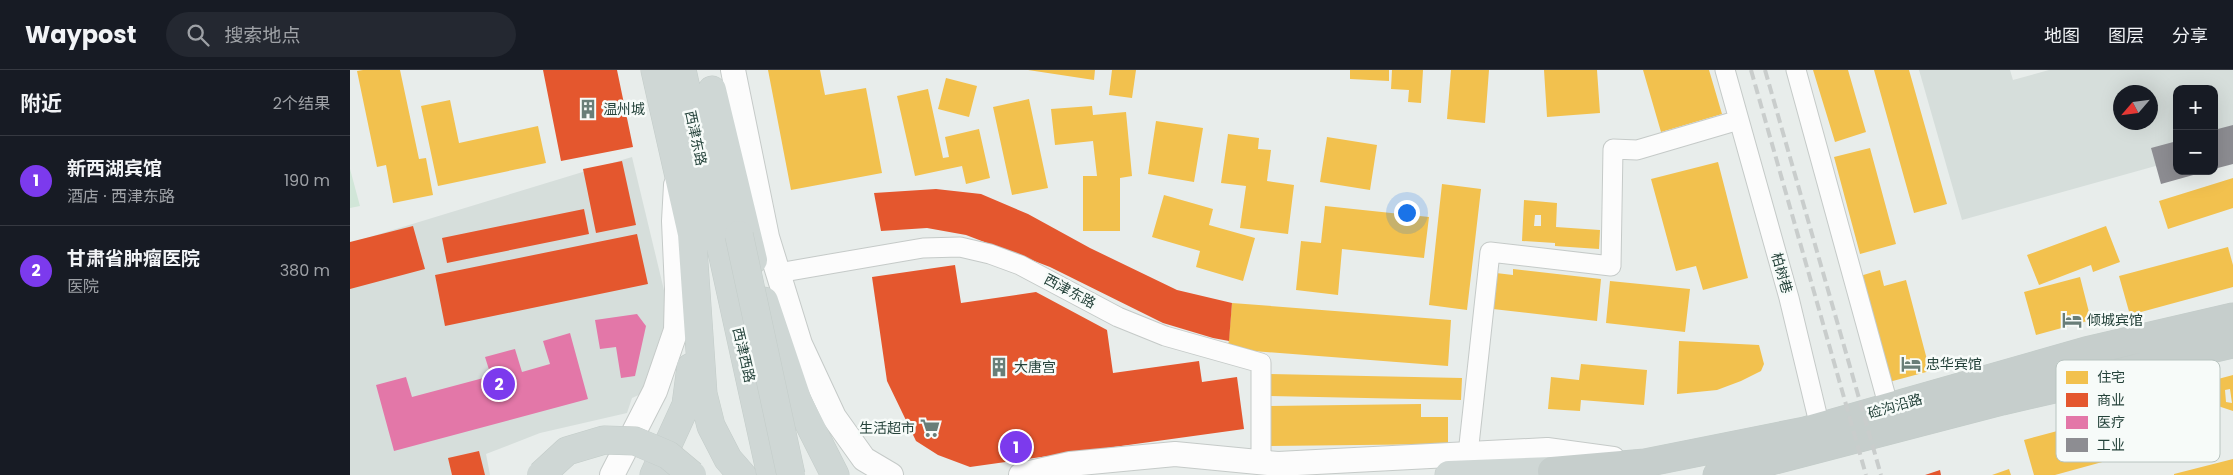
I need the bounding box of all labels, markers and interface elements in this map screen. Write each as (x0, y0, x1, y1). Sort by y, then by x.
search box (166, 12, 516, 57)
text: Waypost (25, 18, 136, 51)
icon: search (184, 21, 212, 49)
text: 搜索地点 (224, 22, 300, 49)
text: 地图 (2044, 23, 2080, 48)
text: 图层 (2108, 23, 2144, 48)
text: 分享 (2172, 23, 2208, 48)
north arrow (2113, 85, 2158, 130)
map controls (2173, 85, 2218, 175)
button: + (2173, 85, 2218, 130)
text: 附近 (20, 89, 62, 118)
text: 2个结果 (273, 92, 330, 115)
building icon: 温州城 (577, 98, 599, 120)
place label: 温州城 (603, 99, 645, 119)
street label: 西津东路 (680, 109, 712, 167)
button: − (2173, 130, 2218, 175)
text: 新西湖宾馆 (67, 155, 162, 182)
text: 1 (33, 169, 39, 192)
text: 190 m (284, 169, 330, 192)
text: 酒店 · 西津东路 (67, 185, 175, 208)
your location (1394, 200, 1420, 226)
text: 甘肃省肿瘤医院 (67, 245, 200, 272)
street label: 柏树巷 (1767, 250, 1797, 296)
text: 2 (31, 259, 41, 282)
text: 380 m (280, 259, 330, 282)
street label: 西津东路 (1041, 269, 1099, 313)
text: 医院 (67, 275, 99, 298)
hotel icon: 倾城宾馆 (2061, 309, 2083, 331)
place label: 倾城宾馆 (2087, 310, 2143, 330)
street label: 西津西路 (728, 325, 760, 385)
hotel icon: 忠华宾馆 (1900, 353, 1922, 375)
place label: 忠华宾馆 (1926, 354, 1982, 374)
building icon: 大唐宫 (988, 356, 1010, 378)
place label: 大唐宫 (1014, 357, 1056, 377)
legend (2056, 360, 2220, 462)
pin: 2 (483, 365, 515, 403)
text: 住宅 (2097, 367, 2125, 387)
street label: 硷沟沿路 (1865, 389, 1925, 423)
text: 商业 (2097, 390, 2125, 410)
text: 医疗 (2097, 412, 2125, 432)
supermarket icon: 生活超市 (919, 417, 941, 439)
place label: 生活超市 (859, 418, 915, 438)
pin: 1 (1000, 428, 1032, 466)
text: 工业 (2097, 435, 2125, 455)

